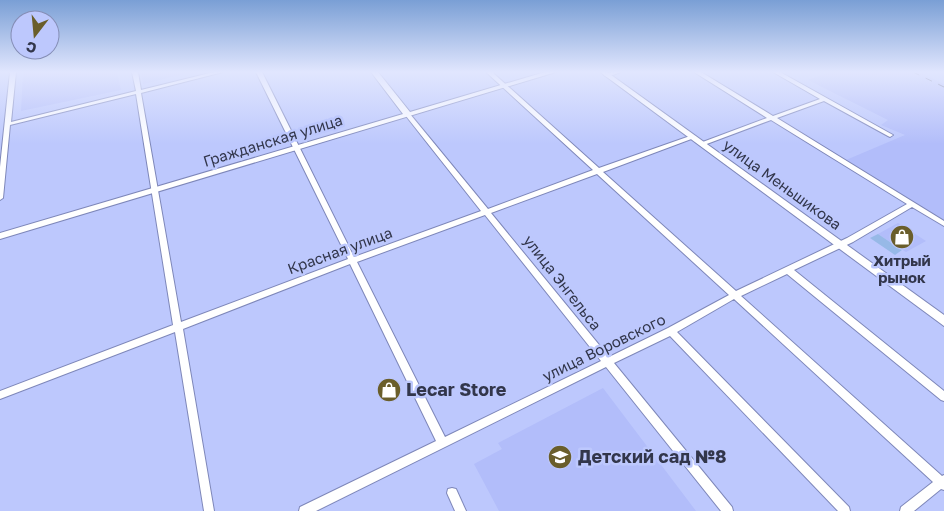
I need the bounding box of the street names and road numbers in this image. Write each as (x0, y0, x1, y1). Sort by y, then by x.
street label: Гражданская улица (201, 110, 345, 170)
street label: улица Меньшикова (720, 135, 845, 233)
street label: Красная улица (285, 223, 395, 277)
street label: улица Энгельса (520, 231, 606, 334)
street label: улица Воровского (539, 309, 668, 385)

